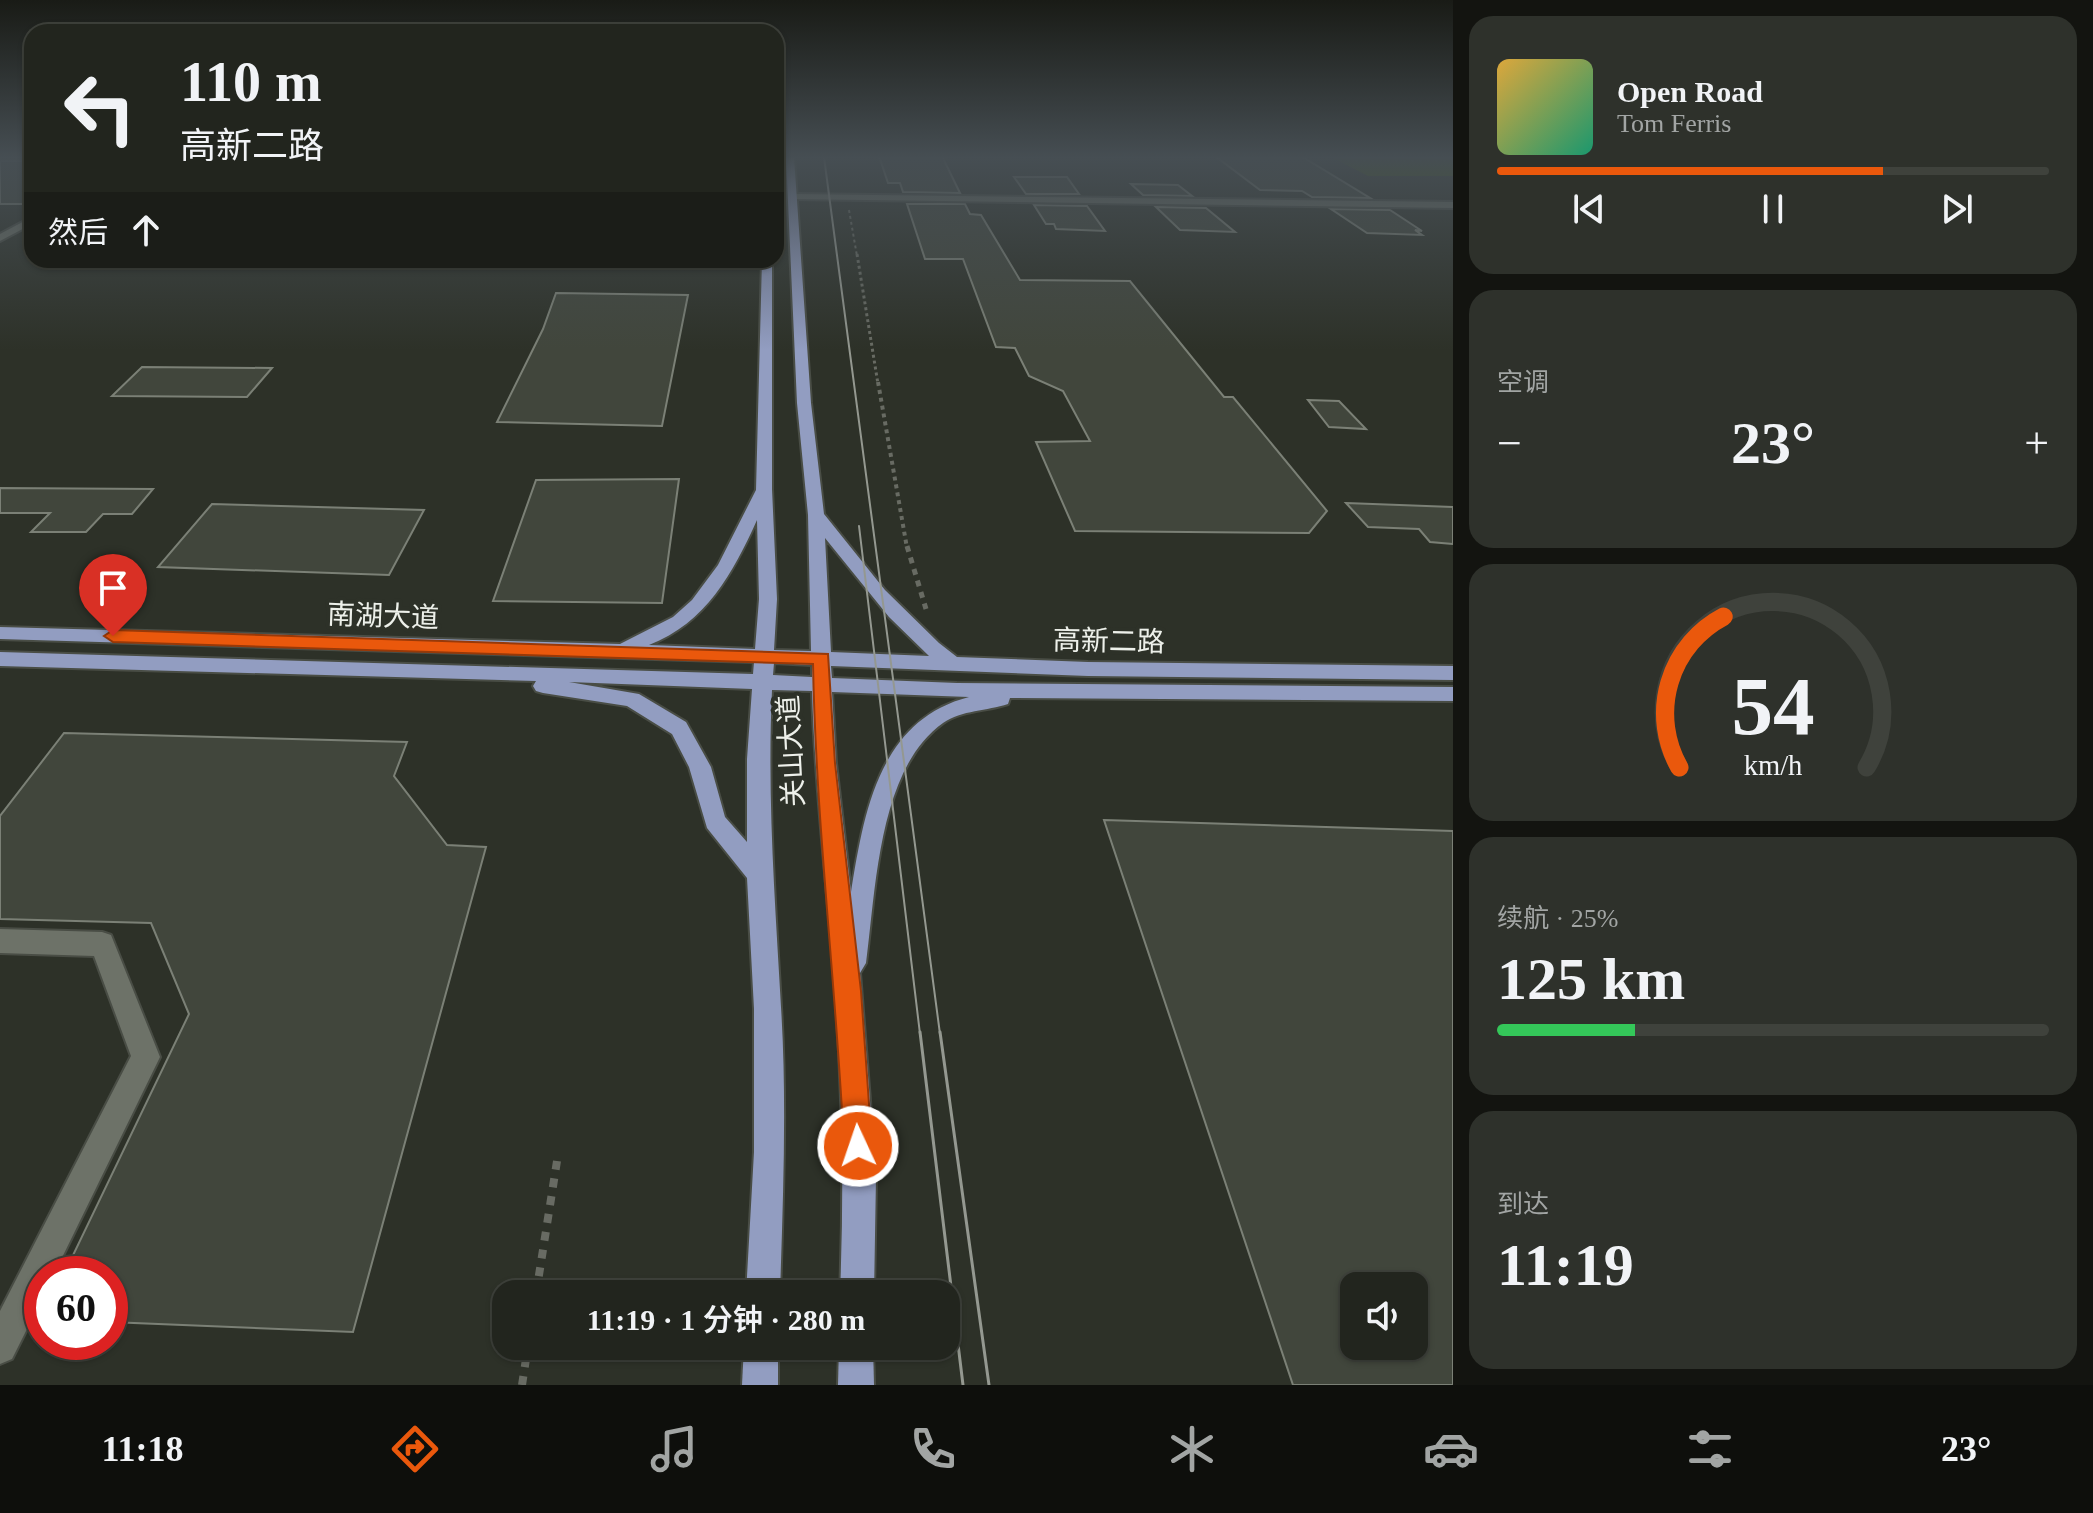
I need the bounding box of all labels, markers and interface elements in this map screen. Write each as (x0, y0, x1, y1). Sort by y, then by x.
text: 110 m (180, 51, 322, 113)
icon: left (48, 56, 152, 160)
text: Open Road (1617, 75, 1763, 108)
text: Tom Ferris (1617, 109, 1731, 138)
text: 高新二路 (180, 126, 324, 166)
icon: previous (1567, 187, 1611, 231)
icon: pause (1751, 187, 1795, 231)
icon: next (1935, 187, 1979, 231)
icon: ahead (124, 208, 168, 252)
text: 然后 (48, 216, 108, 249)
text: 空调 (1497, 368, 1549, 397)
text: 23° (1731, 410, 1815, 476)
text: − (1497, 419, 1522, 468)
text: + (2024, 419, 2049, 468)
pin (79, 554, 147, 636)
icon: arrive (91, 566, 135, 610)
street label: 南湖大道 (326, 599, 440, 633)
street label: 高新二路 (1053, 625, 1165, 657)
text: 54 (1731, 660, 1815, 752)
street label: 关山大道 (773, 694, 809, 808)
text: km/h (1744, 751, 1802, 782)
text: 续航 · 25% (1497, 904, 1618, 933)
text: 125 km (1497, 946, 1685, 1012)
position arrow (816, 1104, 900, 1188)
text: 到达 (1497, 1190, 1549, 1219)
text: 11:19 (1497, 1232, 1634, 1298)
speed limit sign: 60 (24, 1256, 128, 1360)
map controls (1340, 1272, 1428, 1360)
button: sound (1340, 1272, 1428, 1360)
text: 11:19 · 1 分钟 · 280 m (587, 1303, 865, 1336)
icon: directions (387, 1421, 443, 1477)
icon: music (646, 1421, 702, 1477)
icon: phone (905, 1421, 961, 1477)
icon: climate (1164, 1421, 1220, 1477)
icon: car (1423, 1421, 1479, 1477)
icon: filters (1682, 1421, 1738, 1477)
text: 11:18 (102, 1429, 184, 1469)
text: 23° (1941, 1429, 1991, 1469)

